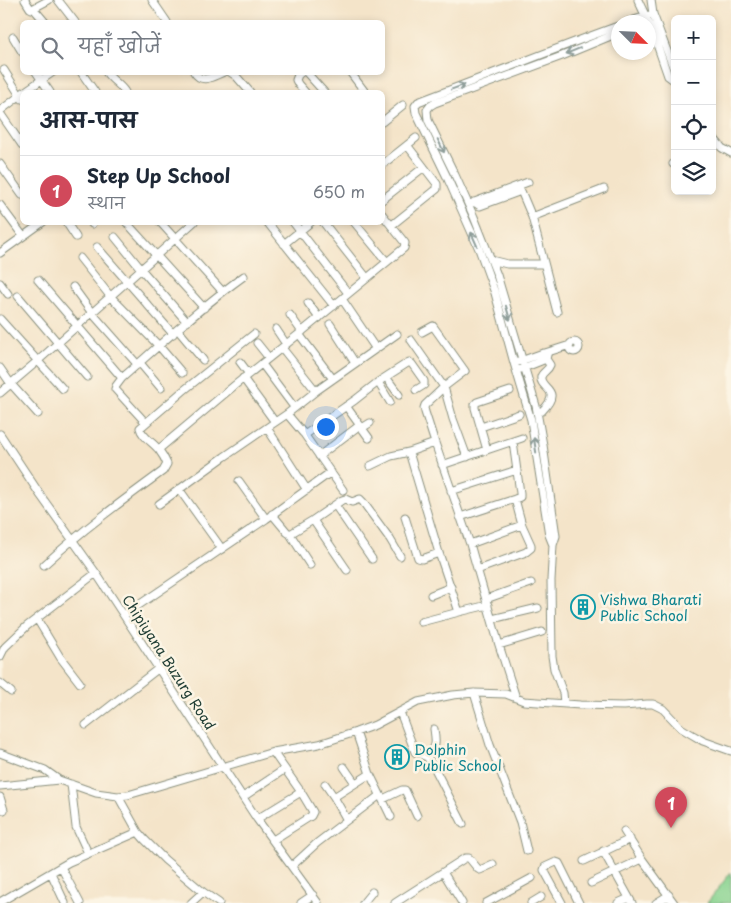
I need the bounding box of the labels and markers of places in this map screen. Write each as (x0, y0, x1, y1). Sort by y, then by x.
place label: Vishwa Bharati Public School (600, 589, 702, 626)
building icon: Vishwa Bharati Public School (570, 594, 596, 620)
place label: Dolphin Public School (414, 739, 502, 776)
building icon: Dolphin Public School (384, 744, 410, 770)
pin: 1 (655, 787, 687, 828)

